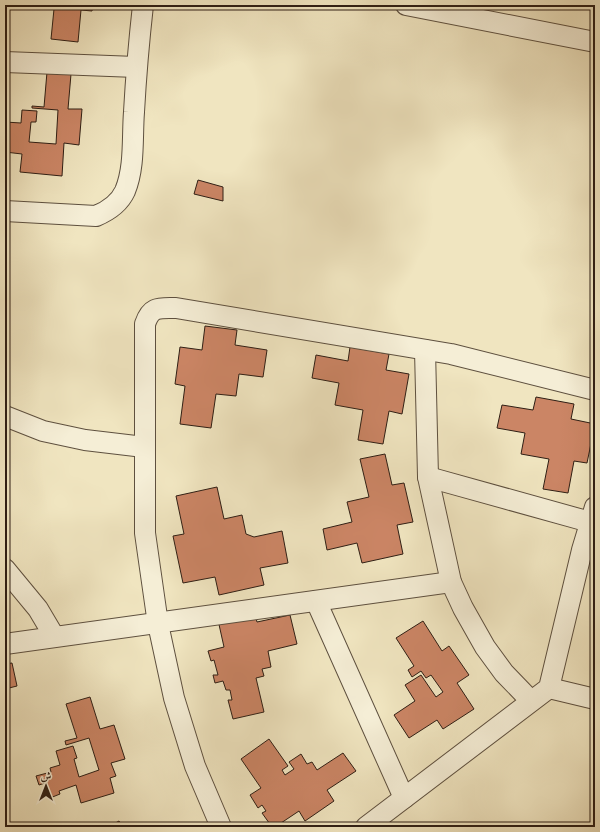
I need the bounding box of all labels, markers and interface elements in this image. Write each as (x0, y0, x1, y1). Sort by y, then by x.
north arrow (26, 766, 66, 806)
text: ش (41, 769, 52, 783)

